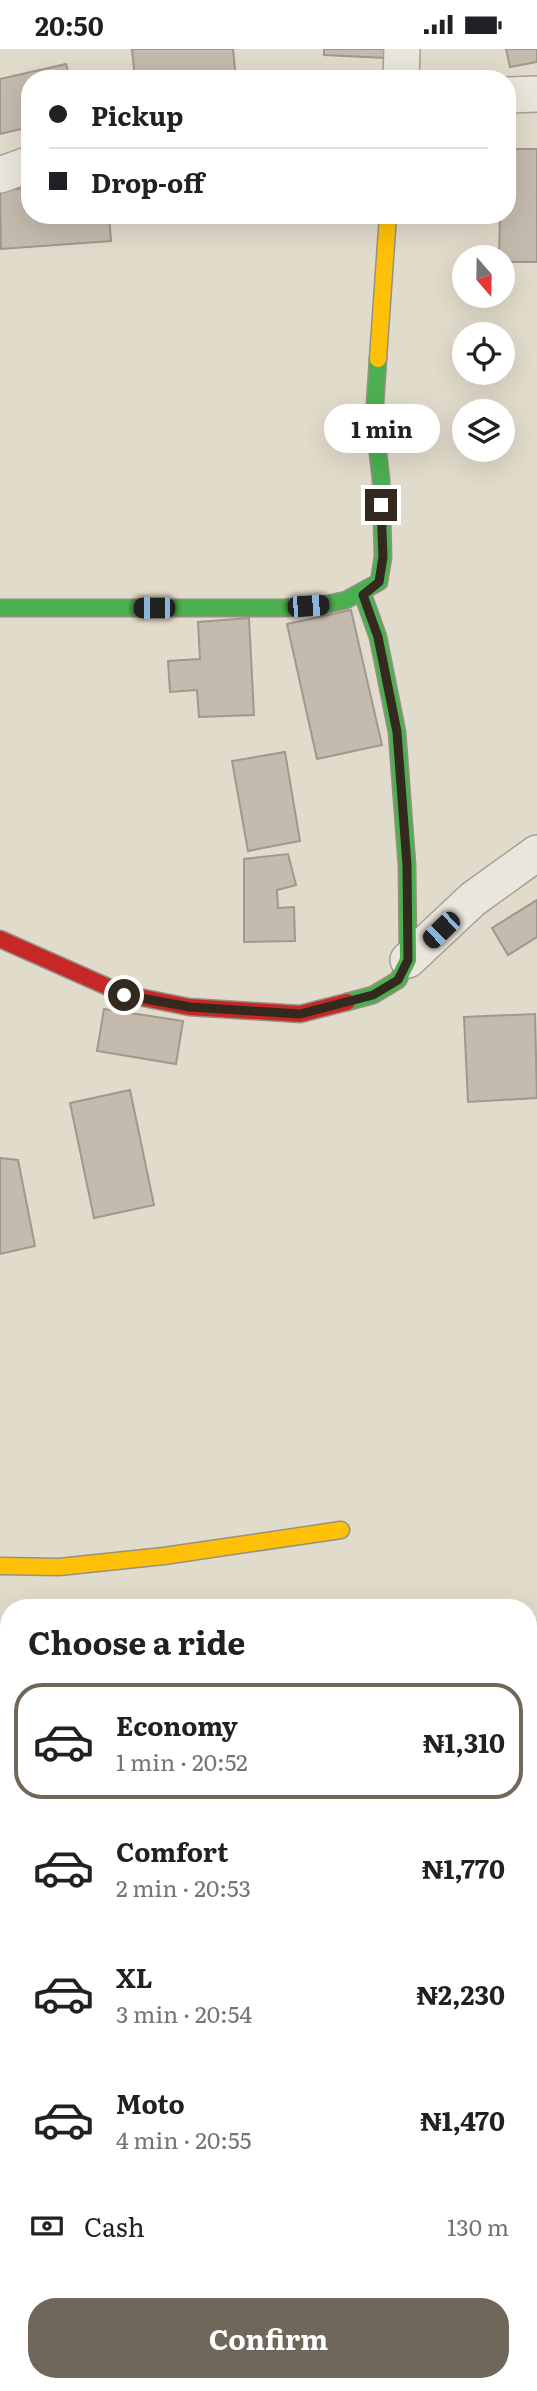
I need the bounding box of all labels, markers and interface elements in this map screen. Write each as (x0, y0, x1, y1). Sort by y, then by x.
text: 20:50 (35, 5, 104, 44)
text: Pickup (91, 95, 183, 134)
text: Drop-off (91, 162, 204, 201)
north arrow (452, 245, 514, 308)
map controls (452, 245, 515, 462)
button: locate (452, 322, 515, 385)
button: layers (452, 399, 515, 462)
callout: 1 min (323, 403, 439, 453)
text: 1 min (351, 411, 413, 445)
route end (365, 489, 397, 521)
car (287, 594, 330, 618)
car (134, 598, 176, 619)
car (419, 908, 464, 952)
route start (108, 979, 140, 1011)
text: Choose a ride (28, 1617, 245, 1665)
text: Economy (116, 1705, 238, 1744)
icon: car (32, 1710, 95, 1773)
text: ₦1,310 (423, 1722, 505, 1761)
text: 1 min · 20:52 (116, 1744, 248, 1778)
text: Comfort (116, 1831, 228, 1870)
icon: car (32, 1836, 95, 1899)
text: ₦1,770 (422, 1848, 505, 1887)
text: 2 min · 20:53 (116, 1870, 251, 1904)
text: XL (116, 1957, 153, 1996)
icon: car (32, 1962, 95, 2025)
text: ₦2,230 (416, 1974, 505, 2013)
text: 3 min · 20:54 (116, 1996, 252, 2030)
text: Moto (116, 2083, 185, 2122)
icon: car (32, 2088, 95, 2151)
text: ₦1,470 (420, 2100, 505, 2139)
text: 4 min · 20:55 (116, 2122, 251, 2156)
text: Cash (84, 2206, 145, 2245)
icon: cash (28, 2207, 66, 2245)
text: 130 m (447, 2209, 509, 2243)
button: Confirm (28, 2298, 509, 2378)

